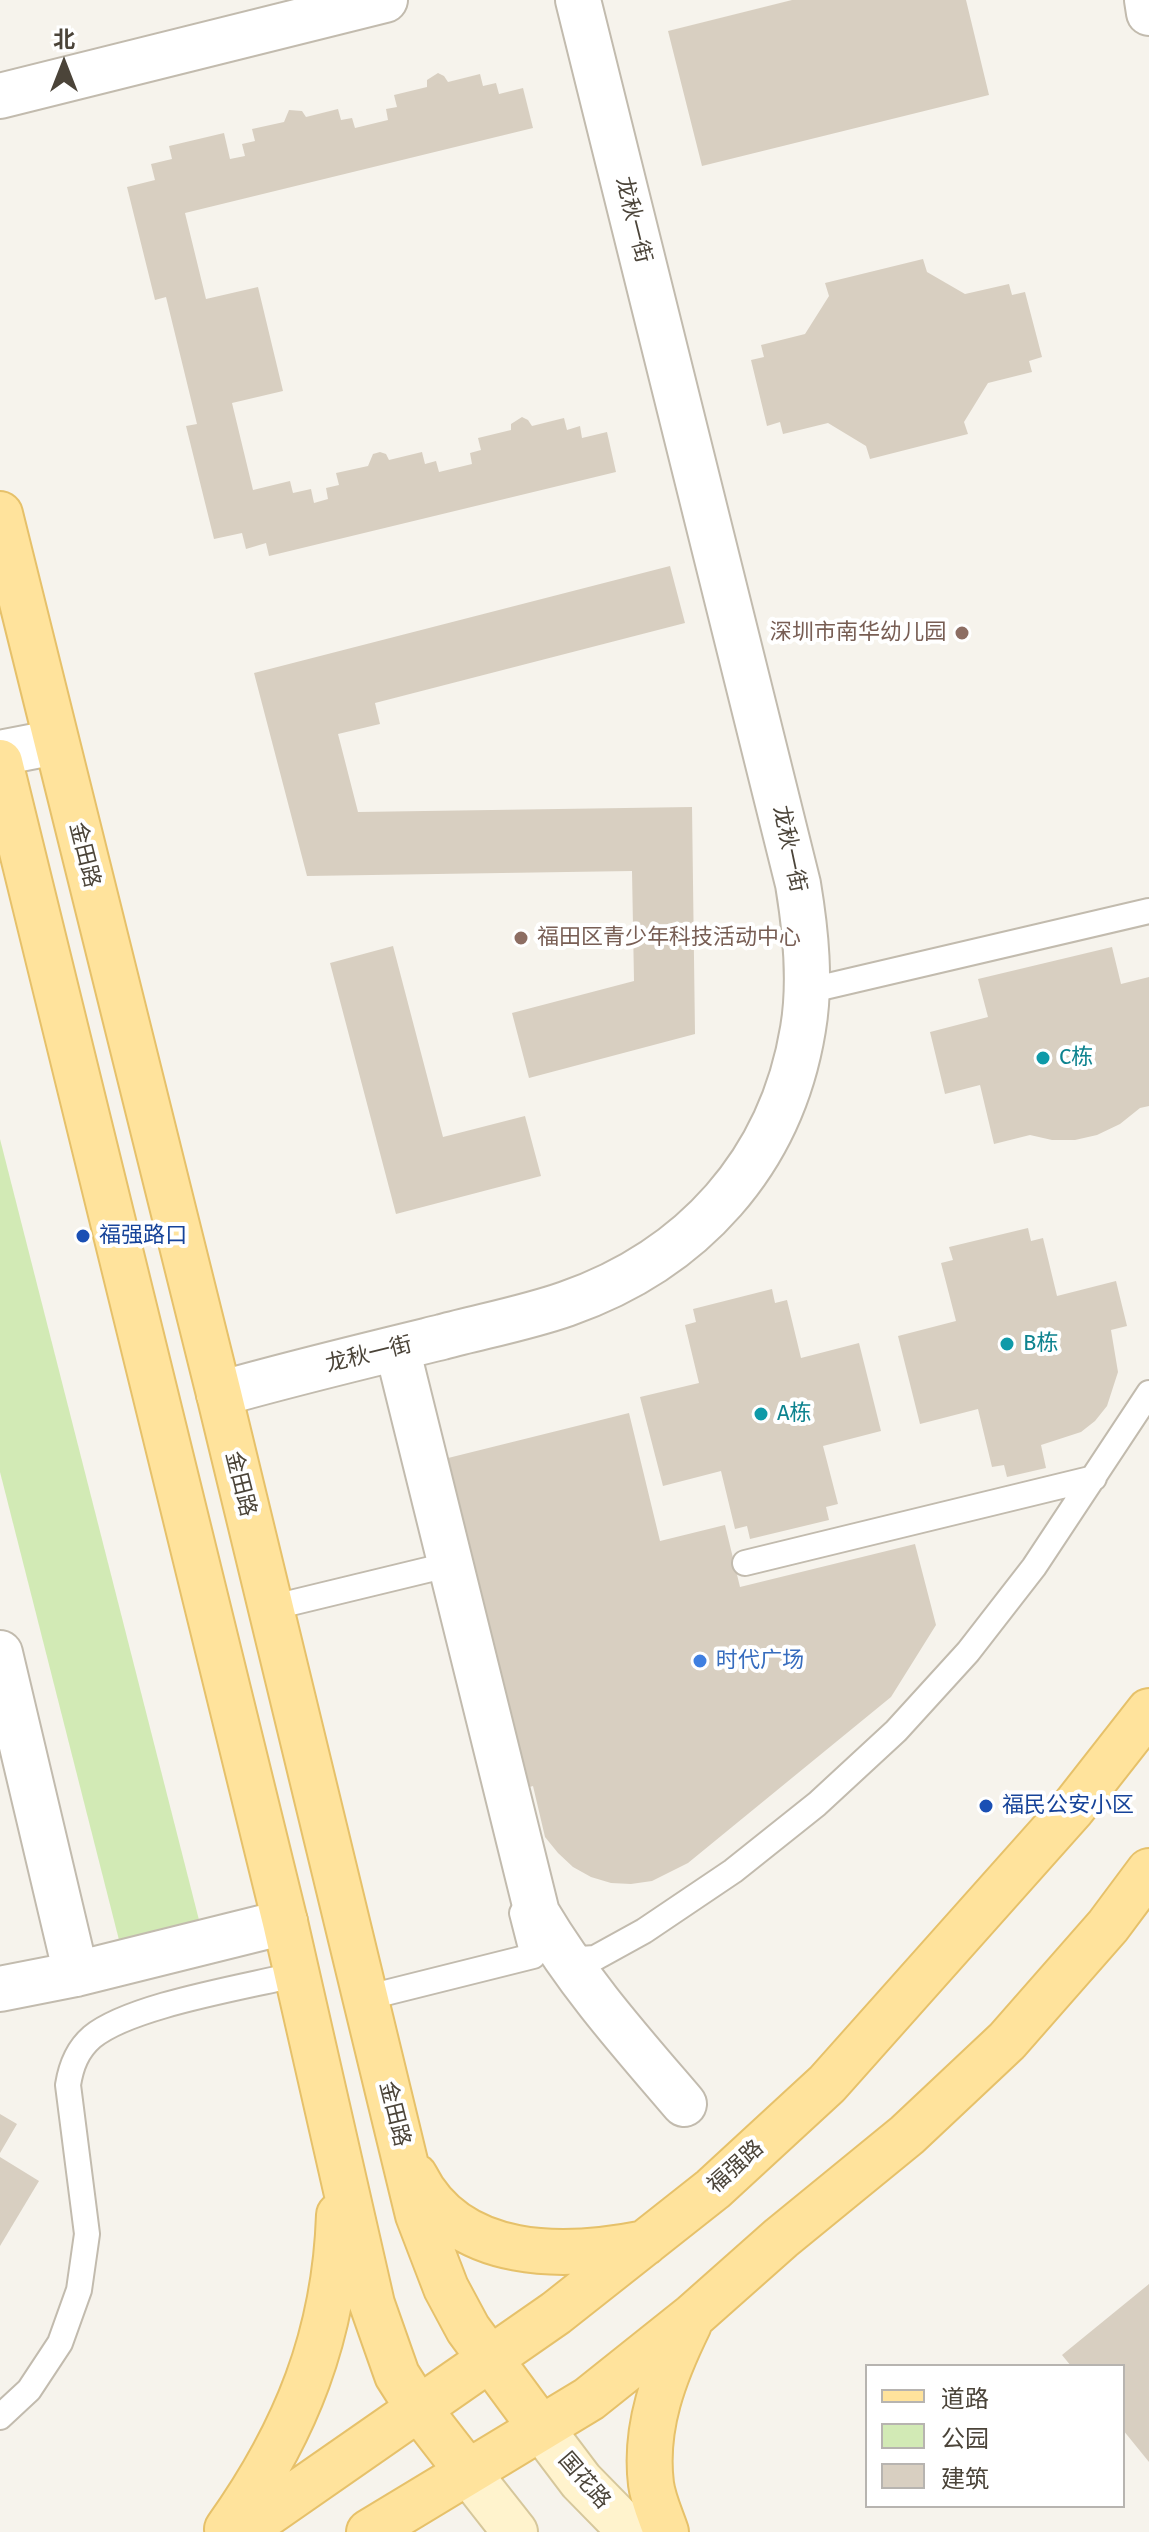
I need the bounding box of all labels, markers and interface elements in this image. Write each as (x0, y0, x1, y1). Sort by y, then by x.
north arrow (24, 24, 104, 104)
text: 北 (53, 26, 75, 53)
street label: 龙秋一街 (610, 174, 656, 266)
place label: 深圳市南华幼儿园 (770, 620, 946, 646)
marker: 深圳市南华幼儿园 (953, 624, 971, 642)
street label: 龙秋一街 (767, 803, 811, 895)
street label: 金田路 (63, 820, 105, 890)
place label: 福田区青少年科技活动中心 (537, 925, 801, 951)
marker: 福田区青少年科技活动中心 (512, 929, 530, 947)
place label: C栋 (1059, 1045, 1093, 1071)
marker: C栋 (1034, 1049, 1052, 1067)
place label: 福强路口 (99, 1223, 187, 1249)
marker: 福强路口 (74, 1227, 92, 1245)
place label: B栋 (1023, 1331, 1058, 1357)
street label: 龙秋一街 (323, 1332, 415, 1378)
marker: B栋 (998, 1335, 1016, 1353)
place label: A栋 (777, 1401, 812, 1427)
marker: A栋 (752, 1405, 770, 1423)
street label: 金田路 (219, 1449, 261, 1519)
place label: 时代广场 (716, 1648, 804, 1674)
marker: 时代广场 (691, 1652, 709, 1670)
place label: 福民公安小区 (1002, 1793, 1134, 1819)
marker: 福民公安小区 (977, 1797, 995, 1815)
street label: 金田路 (373, 2079, 415, 2149)
street label: 福强路 (703, 2135, 769, 2199)
legend (865, 2364, 1125, 2508)
text: 道路 (941, 2385, 989, 2413)
text: 公园 (941, 2425, 989, 2453)
street label: 国花路 (552, 2447, 616, 2515)
text: 建筑 (941, 2465, 989, 2493)

